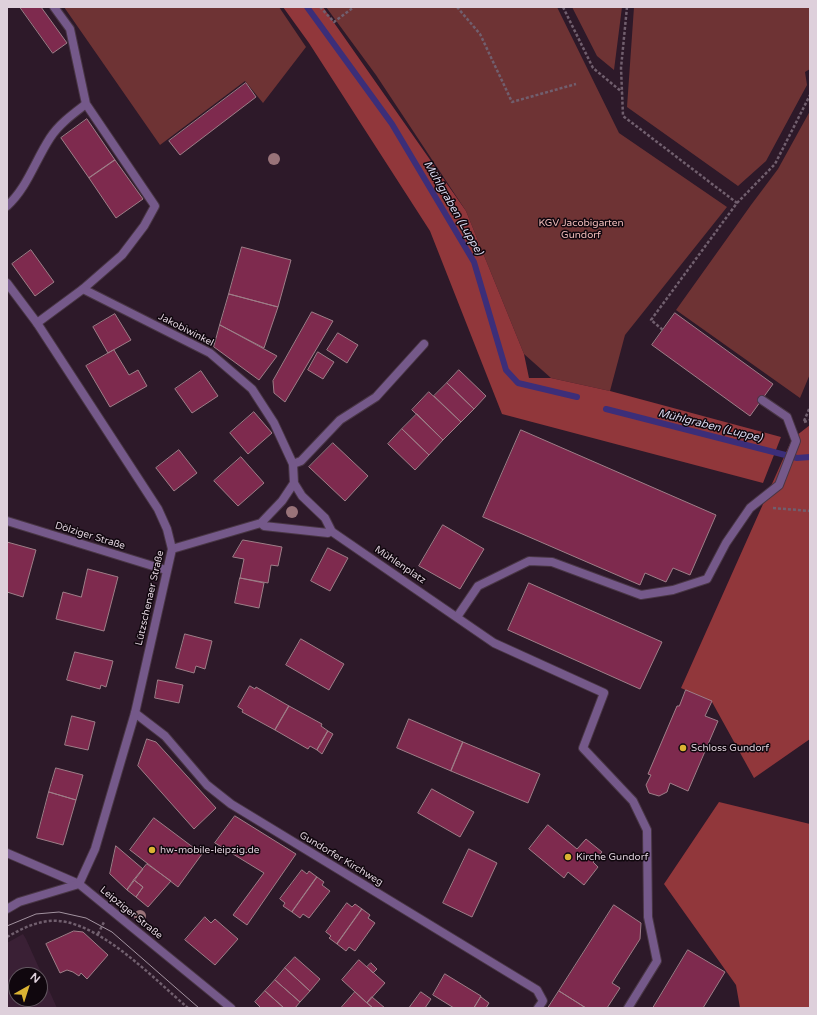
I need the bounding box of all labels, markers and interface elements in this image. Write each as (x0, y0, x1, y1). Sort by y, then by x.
water label: Mühlgraben (Luppe) (421, 159, 485, 257)
park label: KGV Jacobigarten Gundorf (538, 217, 624, 240)
street label: Jakobiwinkel (156, 311, 216, 349)
water label: Mühlgraben (Luppe) (657, 407, 763, 445)
street label: Dölziger Straße (53, 520, 127, 552)
street label: Mühlenplatz (372, 544, 428, 586)
street label: Lützschenaer Straße (133, 549, 167, 647)
place label: Schloss Gundorf (691, 742, 769, 754)
marker: Schloss Gundorf (678, 743, 688, 753)
street label: Gundorfer Kirchweg (297, 829, 385, 889)
place label: hw-mobile-leipzig.de (160, 844, 259, 856)
marker: hw-mobile-leipzig.de (147, 845, 157, 855)
place label: Kirche Gundorf (576, 851, 648, 863)
marker: Kirche Gundorf (563, 852, 573, 862)
street label: Leipziger Straße (97, 884, 165, 942)
north arrow (8, 967, 48, 1007)
text: N (28, 970, 43, 986)

